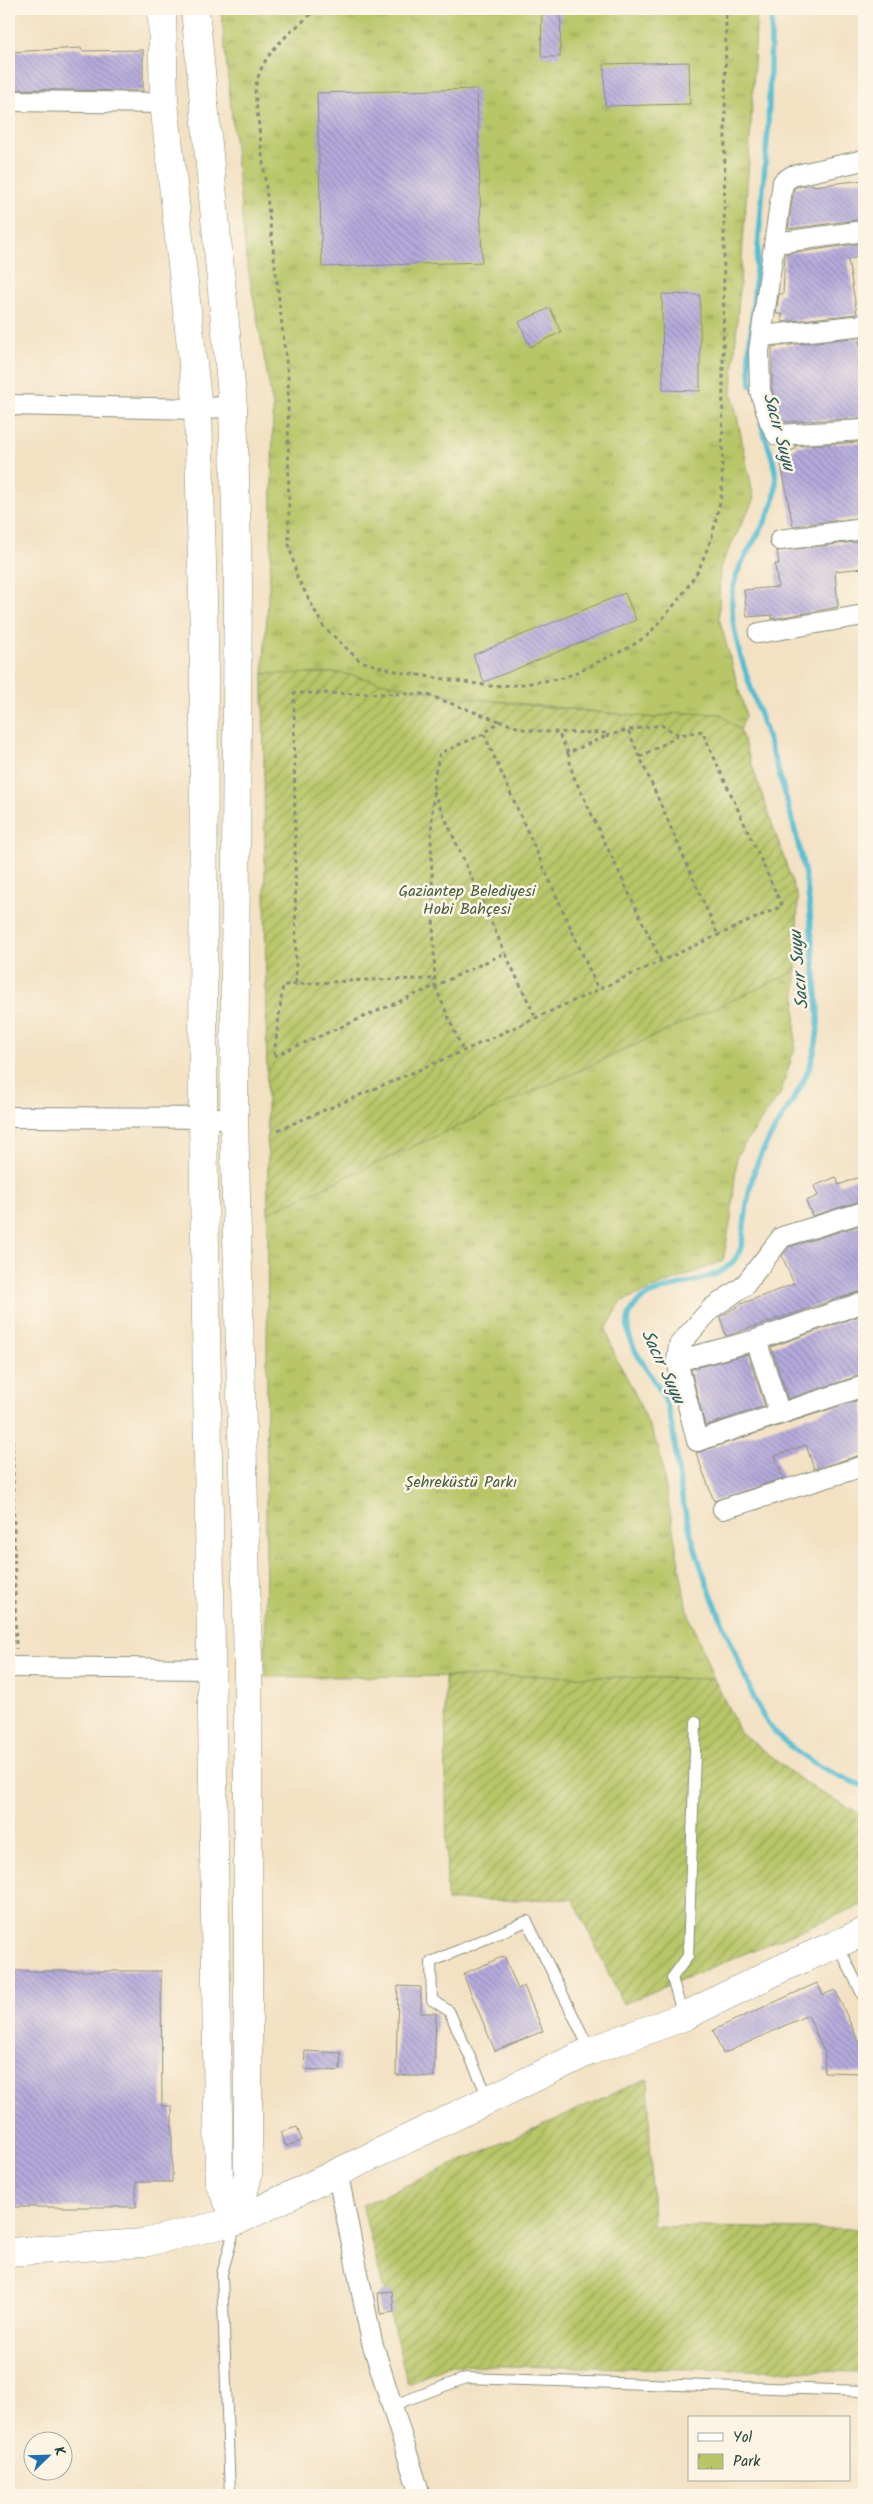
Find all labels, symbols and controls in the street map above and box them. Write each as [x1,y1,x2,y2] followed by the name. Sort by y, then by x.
[754,390,803,476] water label: Sacır Suyu
[398,879,537,922] park label: Gaziantep Belediyesi Hobi Bahçesi
[782,927,818,1011] water label: Sacır Suyu
[632,1325,693,1411] water label: Sacır Suyu
[405,1470,517,1495] park label: Şehreküstü Parkı
[688,2416,850,2482] legend
[733,2426,752,2450] text: Yol
[22,2432,72,2482] north arrow
[47,2443,71,2460] text: K
[733,2450,761,2474] text: Park

